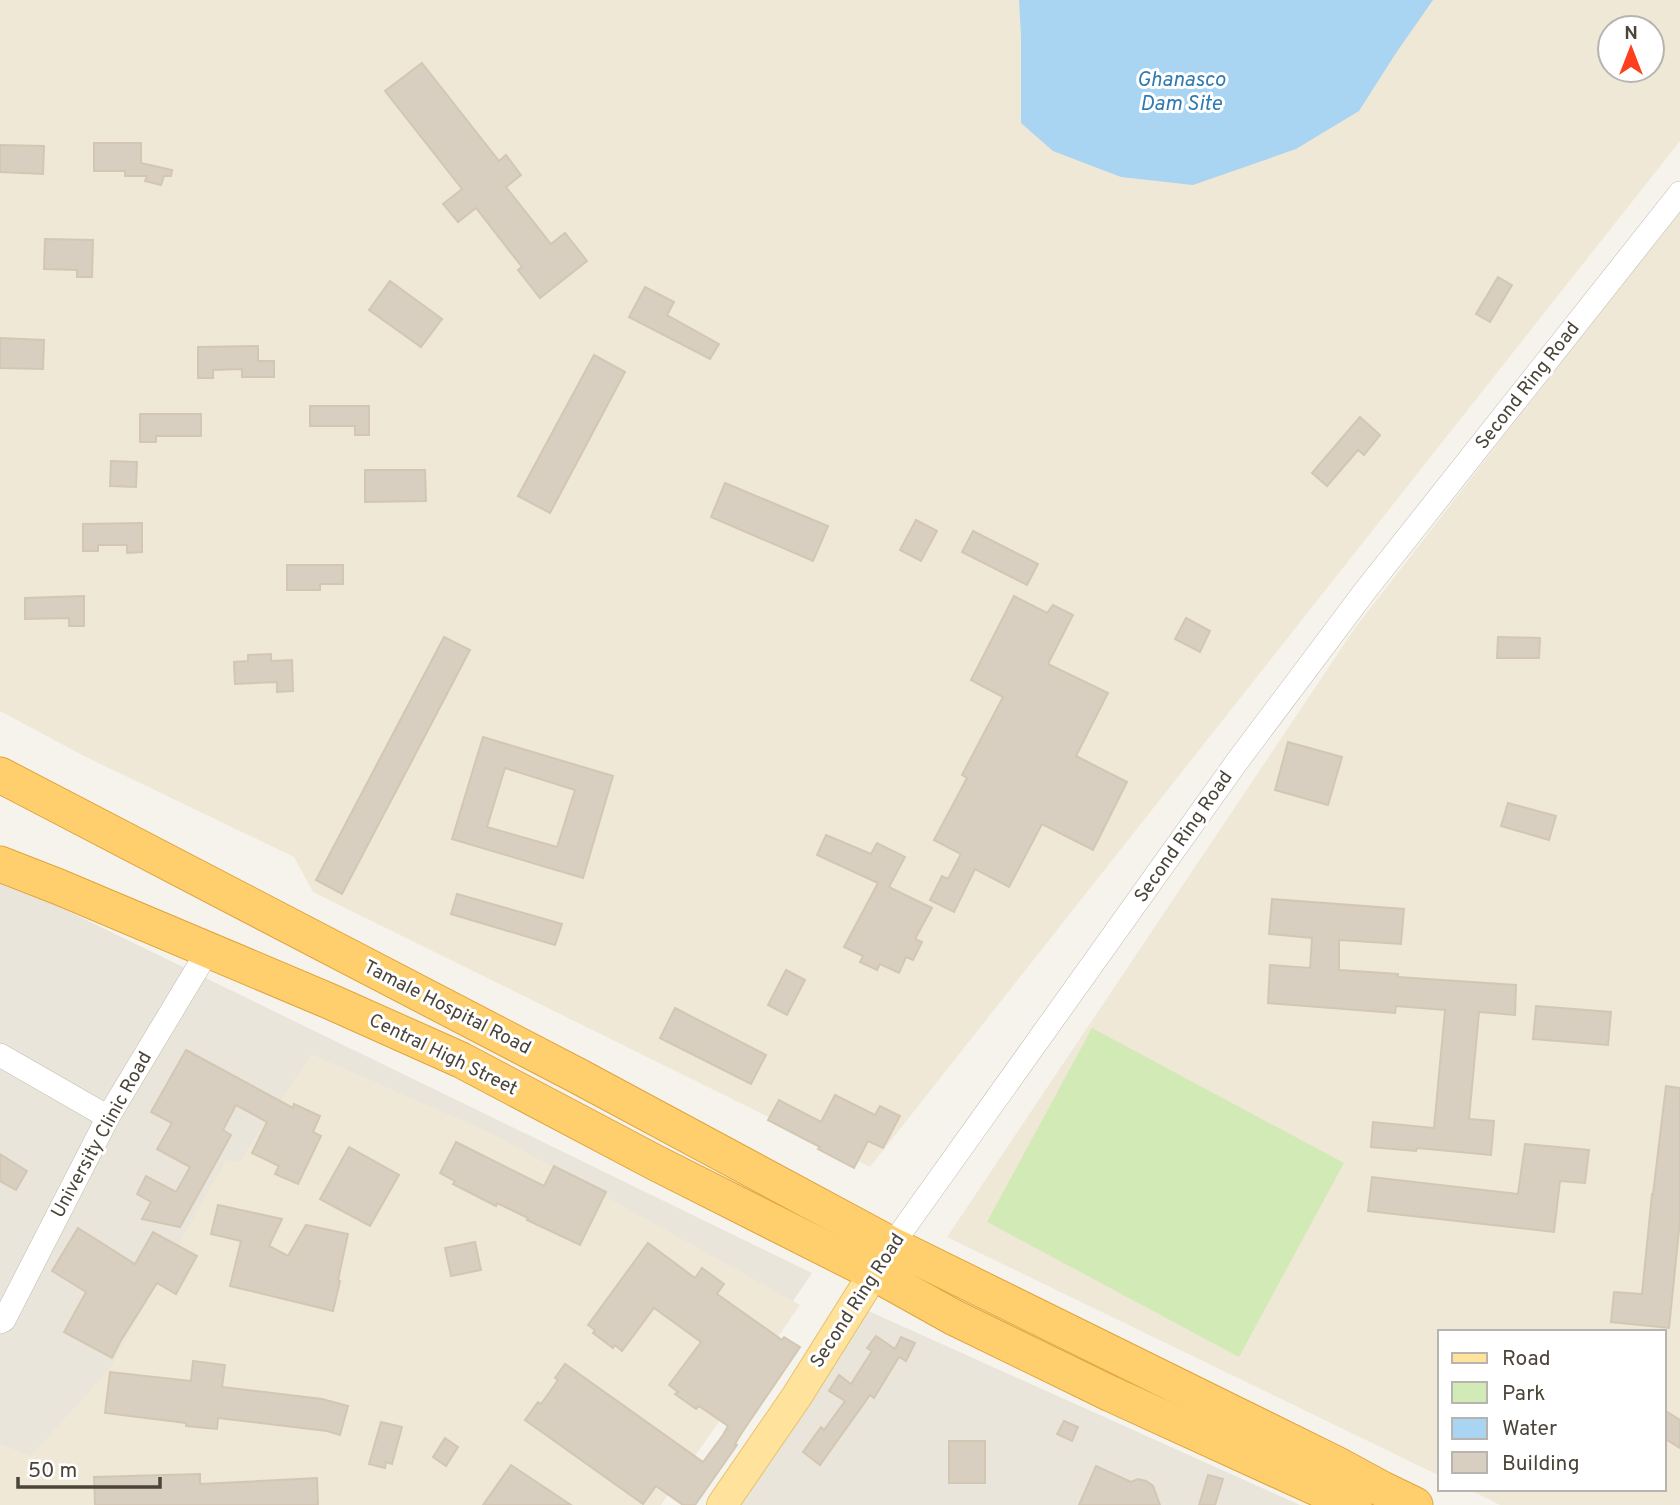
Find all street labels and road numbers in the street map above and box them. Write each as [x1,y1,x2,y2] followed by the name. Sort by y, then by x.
[1471,317,1585,455] street label: Second Ring Road
[1130,766,1238,908] street label: Second Ring Road
[359,955,535,1061] street label: Tamale Hospital Road
[365,1009,521,1101] street label: Central High Street
[46,1048,158,1222] street label: University Clinic Road
[806,1229,910,1373] street label: Second Ring Road

